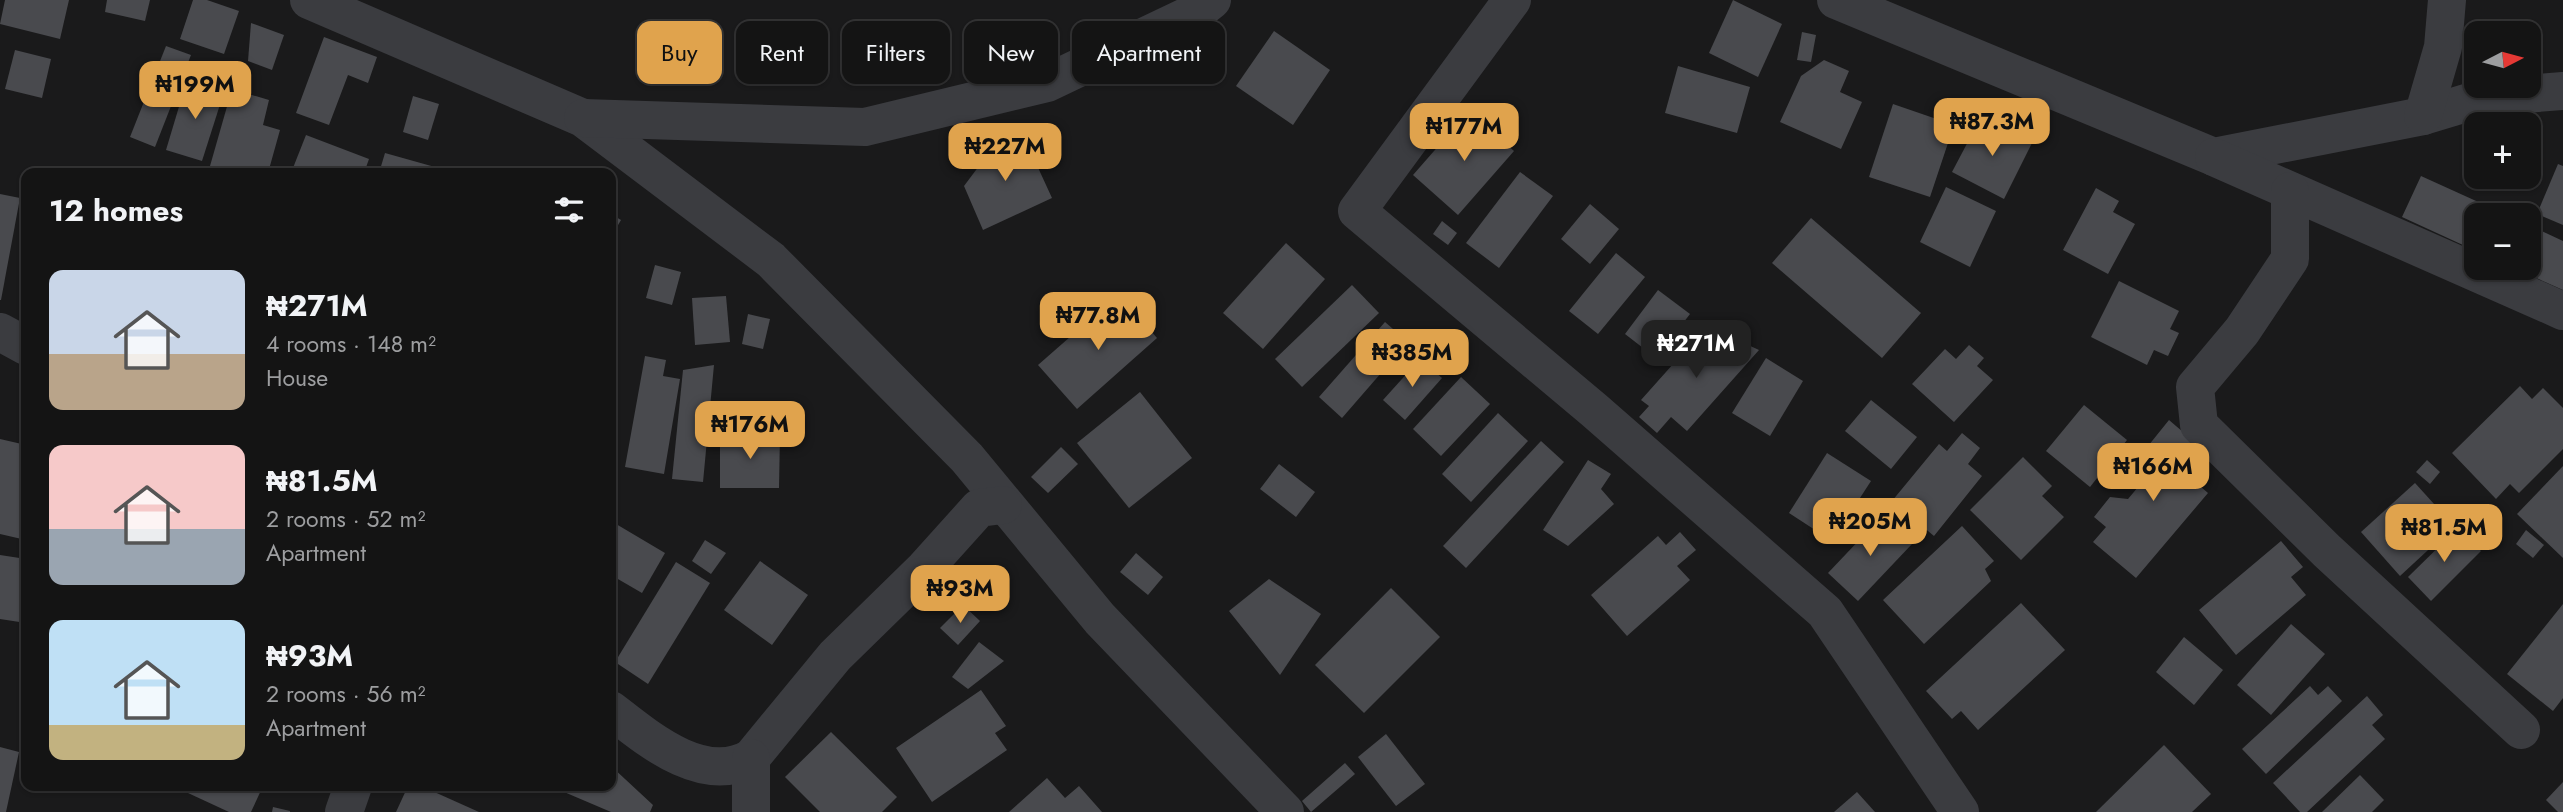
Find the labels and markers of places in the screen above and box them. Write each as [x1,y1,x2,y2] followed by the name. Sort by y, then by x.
[146,61,244,121] pin: ₦199M
[1935,99,2049,158] pin: ₦87.3M
[1415,104,1513,163] pin: ₦177M
[956,124,1054,183] pin: ₦227M
[1041,292,1155,352] pin: ₦77.8M
[1647,320,1745,380] pin: ₦271M
[1363,330,1461,389] pin: ₦385M
[701,402,799,461] pin: ₦176M
[2104,444,2202,503] pin: ₦166M
[1821,498,1919,558] pin: ₦205M
[2387,504,2501,564] pin: ₦81.5M
[919,566,1001,625] pin: ₦93M

